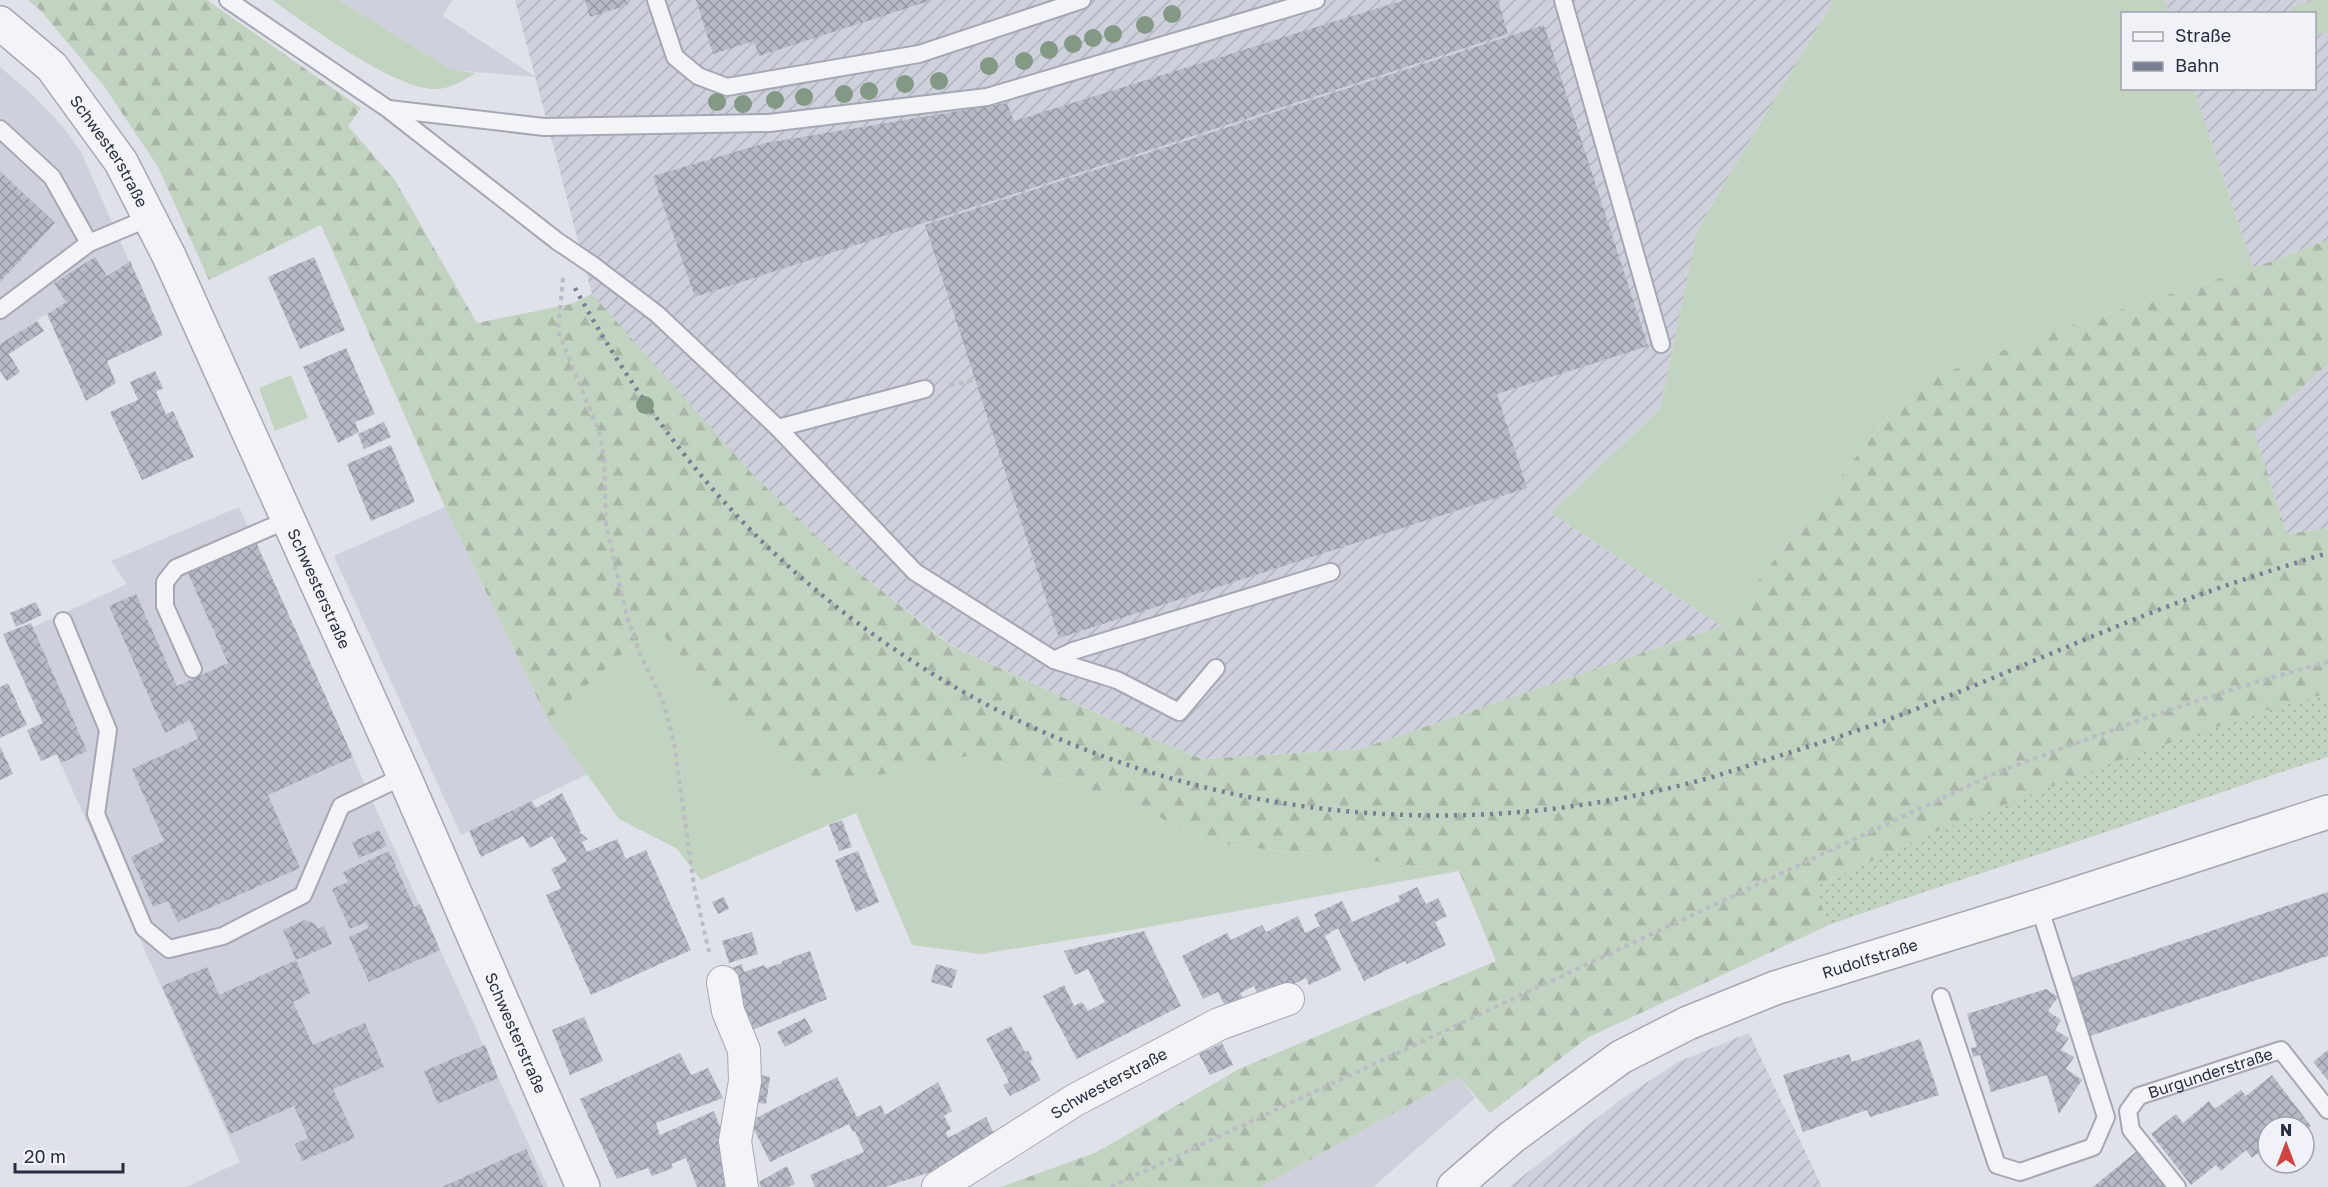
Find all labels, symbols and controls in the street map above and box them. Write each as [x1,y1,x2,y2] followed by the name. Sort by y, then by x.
[2121,12,2316,90] legend
[2175,24,2231,46] text: Straße
[2175,54,2219,76] text: Bahn
[66,91,152,211] street label: Schwesterstraße
[283,525,355,652] street label: Schwesterstraße
[1820,934,1920,983] street label: Rudolfstraße
[481,969,551,1096] street label: Schwesterstraße
[1047,1043,1170,1123] street label: Schwesterstraße
[2145,1043,2275,1102] street label: Burgunderstraße
[2256,1115,2316,1175] north arrow
[2280,1120,2292,1140] text: N
[15,1136,123,1174] scale bar
[24,1145,66,1167] text: 20 m

